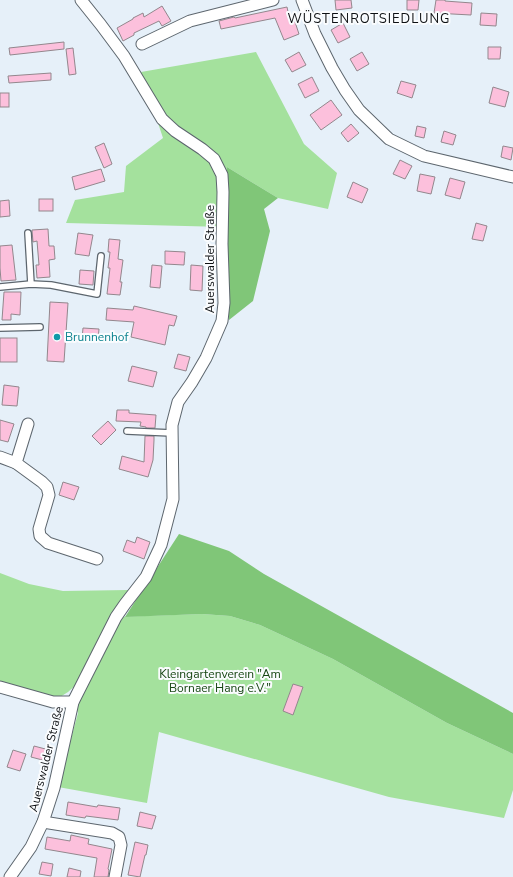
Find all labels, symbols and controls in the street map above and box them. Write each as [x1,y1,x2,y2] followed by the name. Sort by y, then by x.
[288,9,450,28] district label: WÜSTENROTSIEDLUNG
[202,205,218,313] street label: Auerswalder Straße
[65,329,129,345] place label: Brunnenhof
[52,332,62,342] marker: Brunnenhof
[159,666,281,696] park label: Kleingartenverein "Am Bornaer Hang e.V."
[25,705,67,813] street label: Auerswalder Straße

